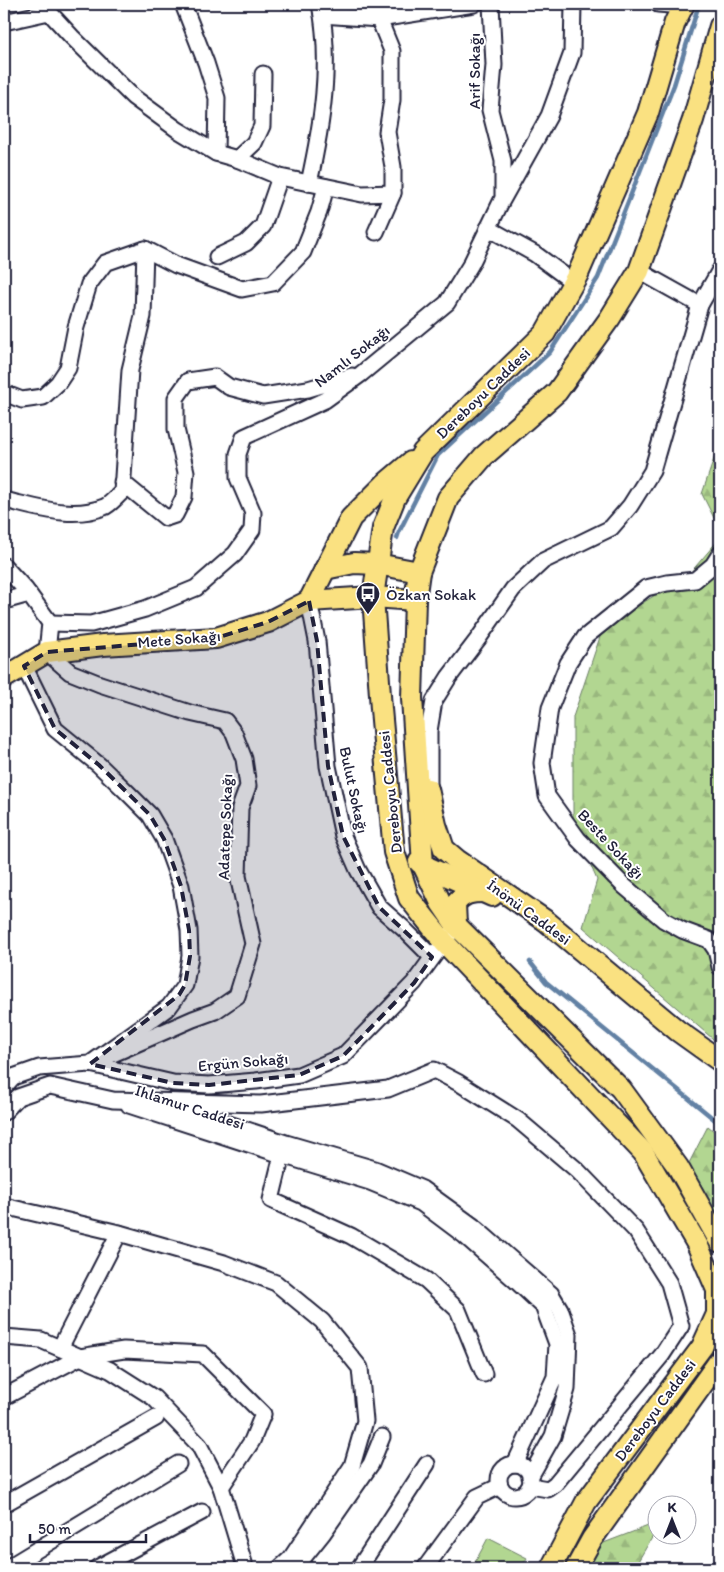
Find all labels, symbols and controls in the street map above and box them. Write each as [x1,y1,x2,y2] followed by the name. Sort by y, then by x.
[465,33,484,109] street label: Arif Sokağı
[311,321,393,391] street label: Namlı Sokağı
[432,343,534,443] street label: Dereboyu Caddesi
[355,581,381,615] bus stop icon: Özkan Sokak
[386,585,476,604] place label: Özkan Sokak
[137,626,221,652] street label: Mete Sokağı
[374,730,406,854] street label: Dereboyu Caddesi
[336,745,372,835] street label: Bulut Sokağı
[214,773,236,881] street label: Adatepe Sokağı
[574,805,648,883] street label: Beste Sokağı
[483,875,575,949] street label: İnönü Caddesi
[197,1049,289,1075] street label: Ergün Sokağı
[133,1080,247,1134] street label: Ihlamur Caddesi
[610,1355,700,1465] street label: Dereboyu Caddesi
[646,1494,696,1544] north arrow
[668,1499,678,1516] text: K
[30,1512,146,1544] scale bar
[38,1520,71,1538] text: 50 m

